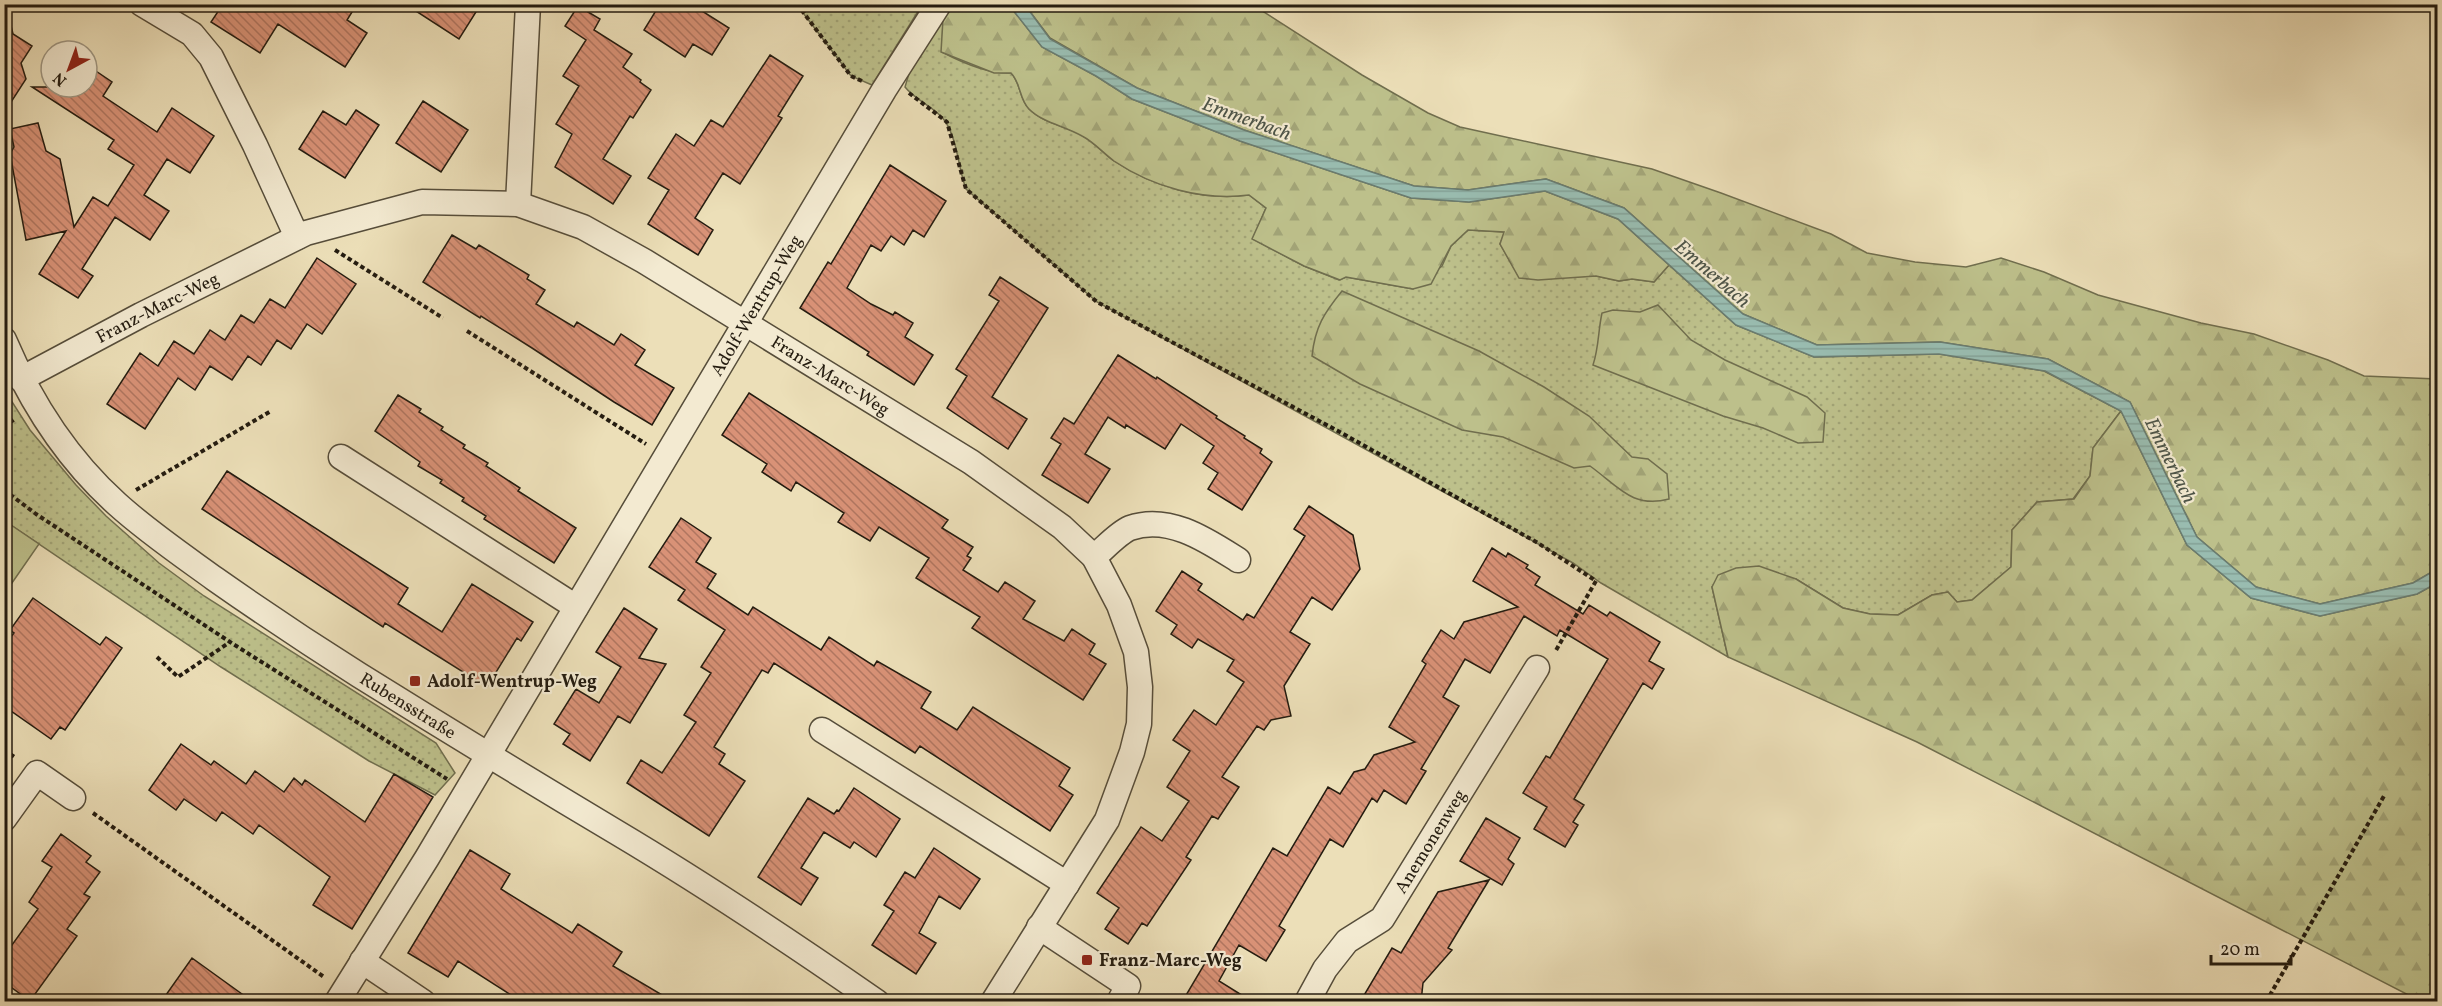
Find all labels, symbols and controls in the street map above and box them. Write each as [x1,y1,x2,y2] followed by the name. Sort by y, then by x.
[39,39,99,99] north arrow
[49,66,72,91] text: N
[1198,91,1295,149] water label: Emmerbach
[705,231,809,381] street label: Adolf-Wentrup-Weg
[1668,234,1756,315] water label: Emmerbach
[92,267,224,351] street label: Franz-Marc-Weg
[766,331,894,423] street label: Franz-Marc-Weg
[2136,413,2202,509] water label: Emmerbach
[354,667,460,746] street label: Rubensstraße
[427,670,597,695] place label: Adolf-Wentrup-Weg
[408,674,422,688] marker: Adolf-Wentrup-Weg
[1390,785,1473,899] street label: Anemonenweg
[2211,928,2290,966] scale bar
[2220,938,2260,963] text: 20 m
[1099,949,1242,974] place label: Franz-Marc-Weg
[1080,953,1094,967] marker: Franz-Marc-Weg

